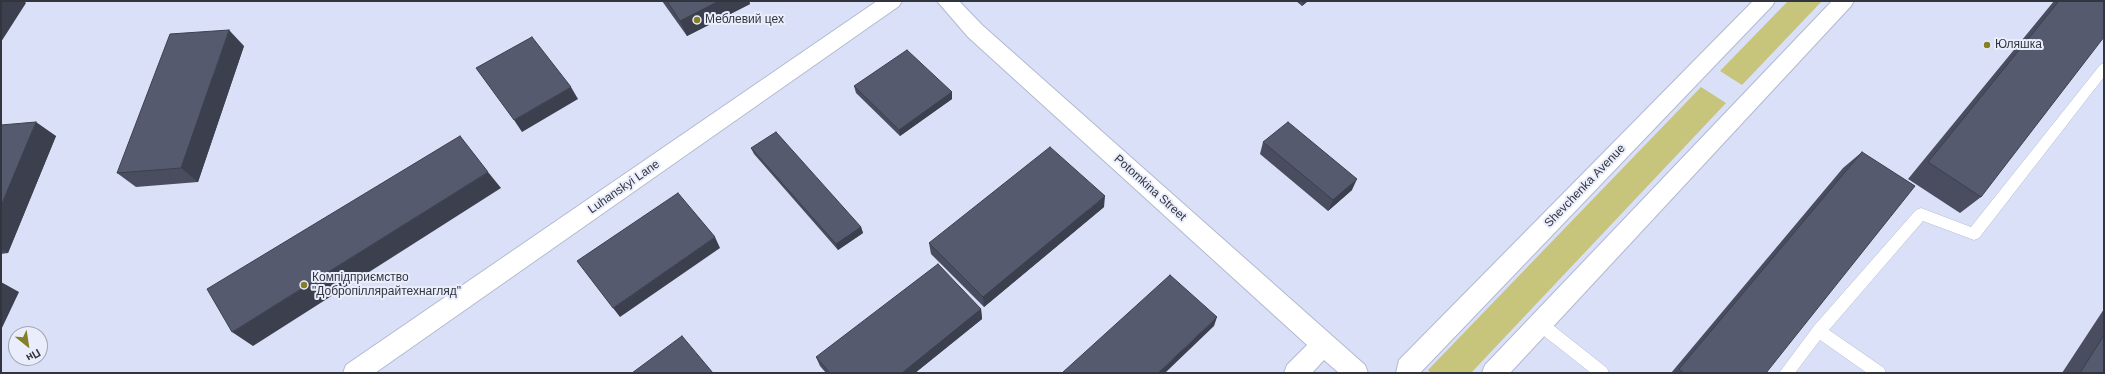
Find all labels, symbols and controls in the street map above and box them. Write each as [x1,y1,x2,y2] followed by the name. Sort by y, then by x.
[705,13,784,27] place label: Меблевий цех
[692,15,702,25] marker: Меблевий цех
[1995,38,2042,52] place label: Юляшка
[1982,40,1992,50] marker: Юляшка
[1542,141,1628,231] street label: Shevchenka Avenue
[1111,152,1189,224] street label: Potomkina Street
[585,157,663,217] street label: Luhanskyi Lane
[312,271,461,299] place label: Компідприємство "Добропіллярайтехнагляд"
[299,280,309,290] marker: Компідприємство "Добропіллярайтехнагляд"
[8,326,48,366] north arrow
[24,347,43,364] text: Пн

